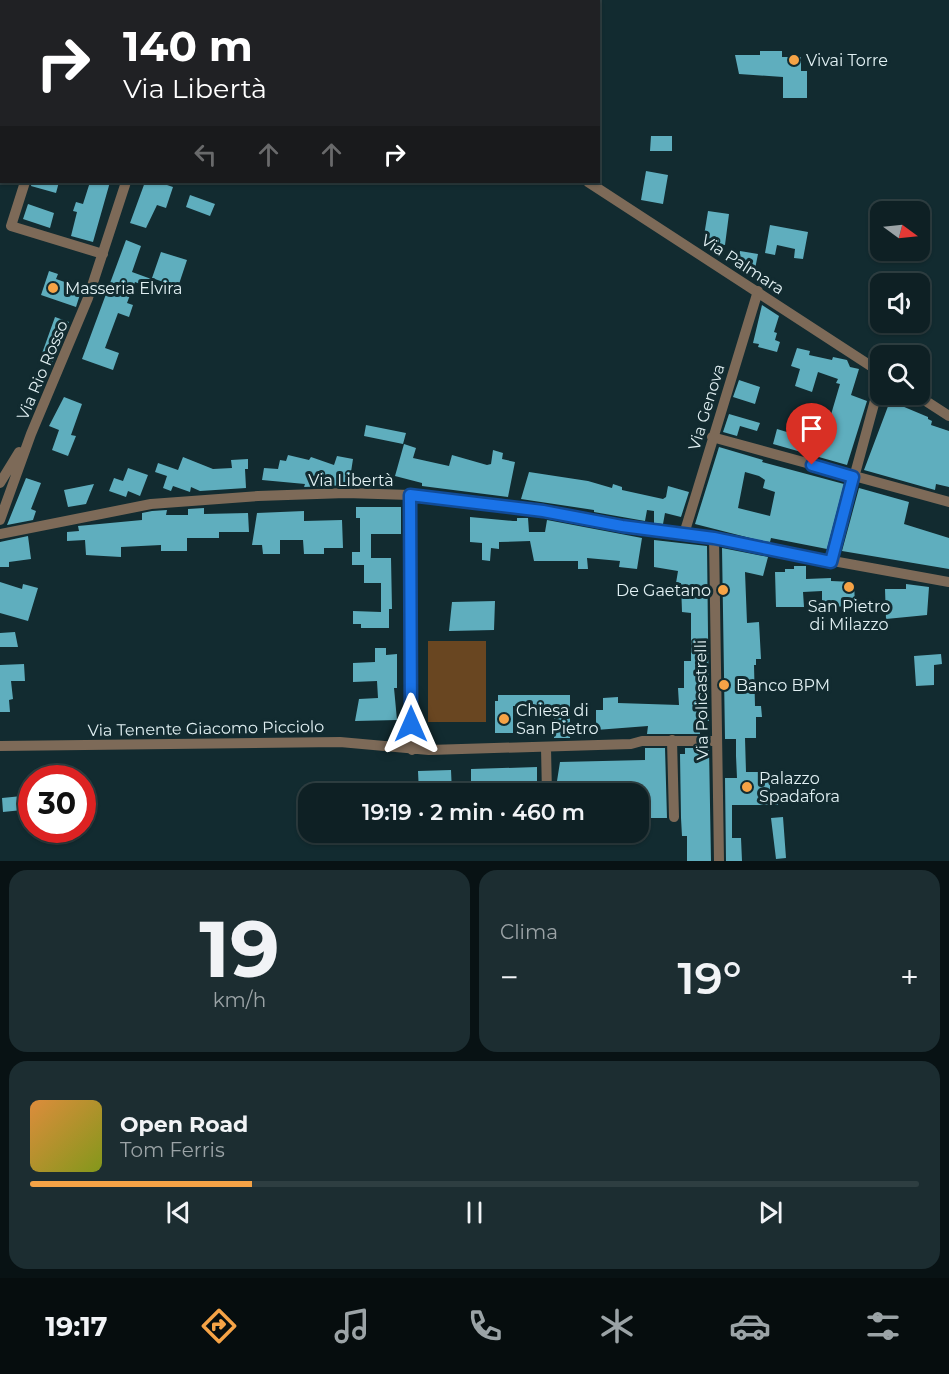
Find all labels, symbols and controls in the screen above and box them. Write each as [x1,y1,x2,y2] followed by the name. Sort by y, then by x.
[123,20,253,72] text: 140 m
[24,24,102,102] icon: right
[806,51,888,70] place label: Vivai Torre
[787,53,801,67] marker: Vivai Torre
[123,72,267,105] text: Via Libertà
[189,138,222,171] icon: left
[252,138,285,171] icon: ahead
[315,138,348,171] icon: ahead
[378,138,411,171] icon: right
[870,201,930,261] north arrow
[870,201,930,405] map controls
[698,230,788,298] street label: Via Palmara
[870,273,930,333] button: sound
[65,279,182,298] place label: Masseria Elvira
[46,281,60,295] marker: Masseria Elvira
[13,318,72,423] street label: Via Rio Rosso
[870,345,930,405] button: search
[684,362,729,453] street label: Via Genova
[786,403,837,465] pin
[795,412,828,445] icon: arrive
[308,471,394,490] street label: Via Libertà
[842,580,856,594] marker: San Pietro di Milazzo
[616,581,711,600] place label: De Gaetano
[716,583,730,597] marker: De Gaetano
[808,597,890,634] place label: San Pietro di Milazzo
[691,640,712,760] street label: Via Policastrelli
[736,676,830,695] place label: Banco BPM
[717,678,731,692] marker: Banco BPM
[379,692,443,756] position arrow
[516,701,599,738] place label: Chiesa di San Pietro
[497,712,511,726] marker: Chiesa di San Pietro
[88,717,324,740] street label: Via Tenente Giacomo Picciolo
[18,765,96,843] speed limit sign: 30
[759,769,840,806] place label: Palazzo Spadafora
[740,780,754,794] marker: Palazzo Spadafora
[362,799,585,826] text: 19:19 · 2 min · 460 m
[199,901,280,997] text: 19
[500,920,558,944] text: Clima
[677,950,742,1005] text: 19°
[500,957,519,997] text: −
[900,957,919,997] text: +
[213,988,266,1012] text: km/h
[120,1111,248,1138] text: Open Road
[120,1138,225,1162] text: Tom Ferris
[162,1196,195,1229] icon: previous
[458,1196,491,1229] icon: pause
[754,1196,787,1229] icon: next
[198,1305,240,1347] icon: directions
[331,1305,373,1347] icon: music
[464,1305,506,1347] icon: phone
[596,1305,638,1347] icon: climate
[729,1305,771,1347] icon: car
[862,1305,904,1347] icon: filters
[45,1310,108,1343] text: 19:17

